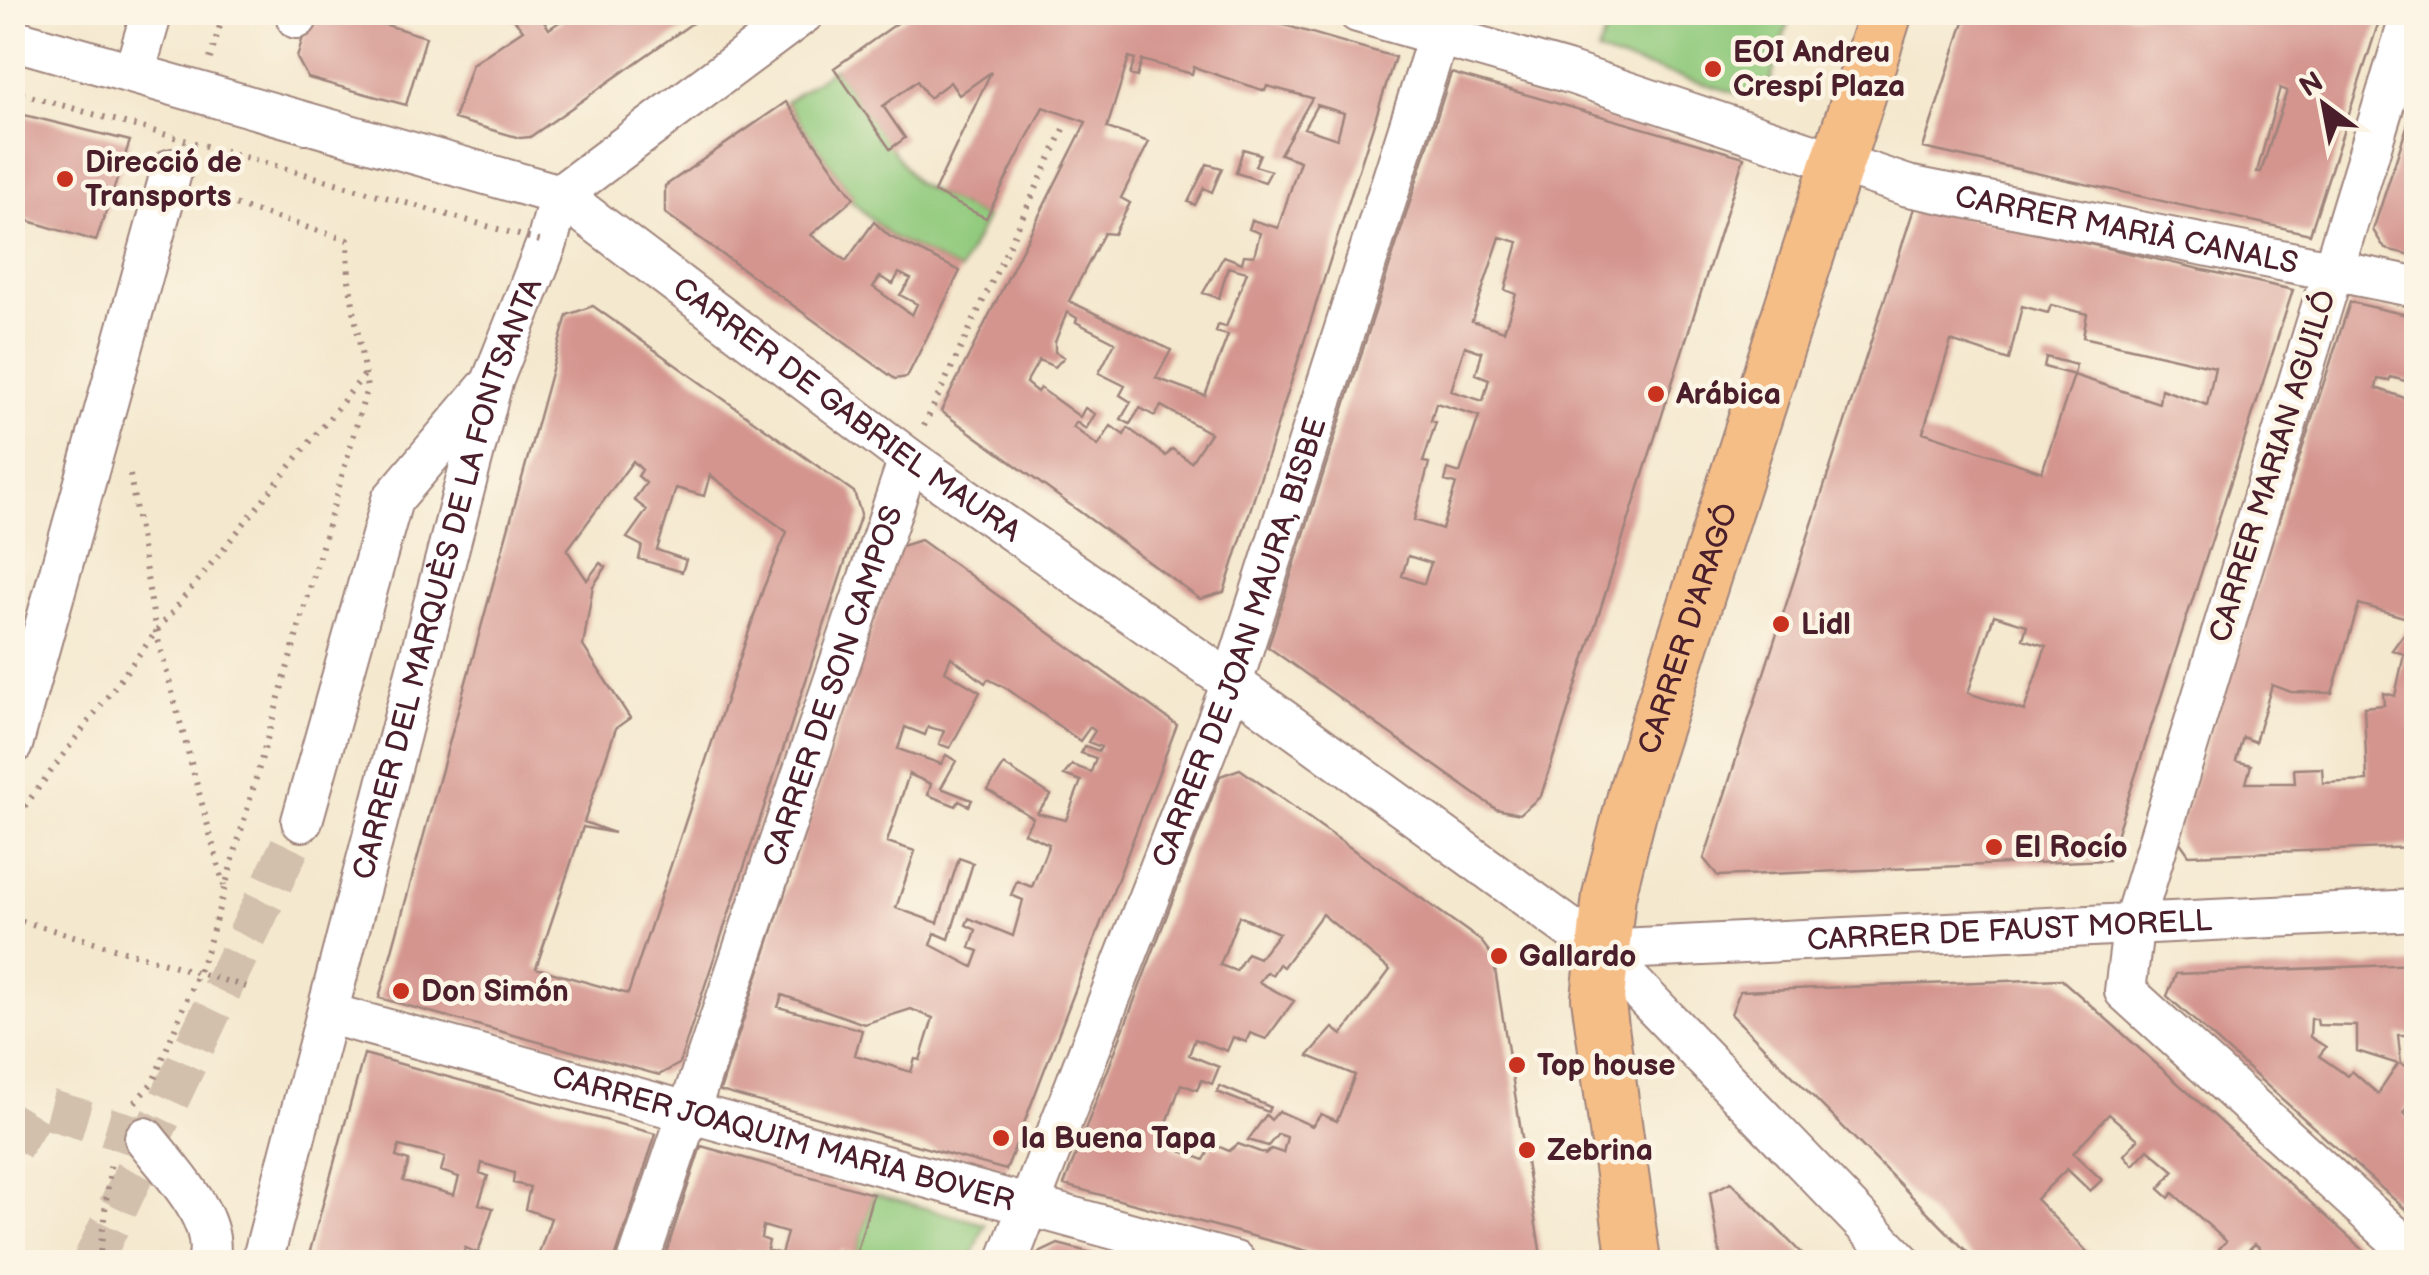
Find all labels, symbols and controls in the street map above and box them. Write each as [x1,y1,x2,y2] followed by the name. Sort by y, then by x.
[1733,35,1905,105] place label: EOI Andreu Crespí Plaza
[2274,55,2374,155] north arrow
[1702,58,1724,80] marker: EOI Andreu Crespí Plaza
[2294,66,2329,105] text: N
[85,145,242,215] place label: Direcció de Transports
[54,168,76,190] marker: Direcció de Transports
[1952,179,2301,282] street label: CARRER MARIÀ CANALS
[665,270,1028,550] street label: CARRER DE GABRIEL MAURA
[346,273,551,884] street label: CARRER DEL MARQUÈS DE LA FONTSANTA
[2201,286,2344,647] street label: CARRER MARIAN AGUILÓ
[1675,377,1781,413] place label: Arábica
[1645,383,1667,405] marker: Arábica
[1145,413,1334,873] street label: CARRER DE JOAN MAURA, BISBE
[1631,499,1746,759] street label: CARRER D'ARAGÓ
[756,501,911,871] street label: CARRER DE SON CAMPOS
[1801,607,1851,643] place label: Lidl
[1770,613,1792,635] marker: Lidl
[2014,830,2128,866] place label: El Rocío
[1983,836,2005,858] marker: El Rocío
[1806,903,2214,959] street label: CARRER DE FAUST MORELL
[1519,939,1636,975] place label: Gallardo
[1488,945,1510,967] marker: Gallardo
[421,974,569,1010] place label: Don Simón
[390,980,412,1002] marker: Don Simón
[1537,1048,1676,1084] place label: Top house
[1506,1054,1528,1076] marker: Top house
[548,1059,1018,1220] street label: CARRER JOAQUIM MARIA BOVER
[1021,1121,1217,1157] place label: la Buena Tapa
[990,1127,1012,1149] marker: la Buena Tapa
[1547,1133,1653,1169] place label: Zebrina
[1516,1139,1538,1161] marker: Zebrina

